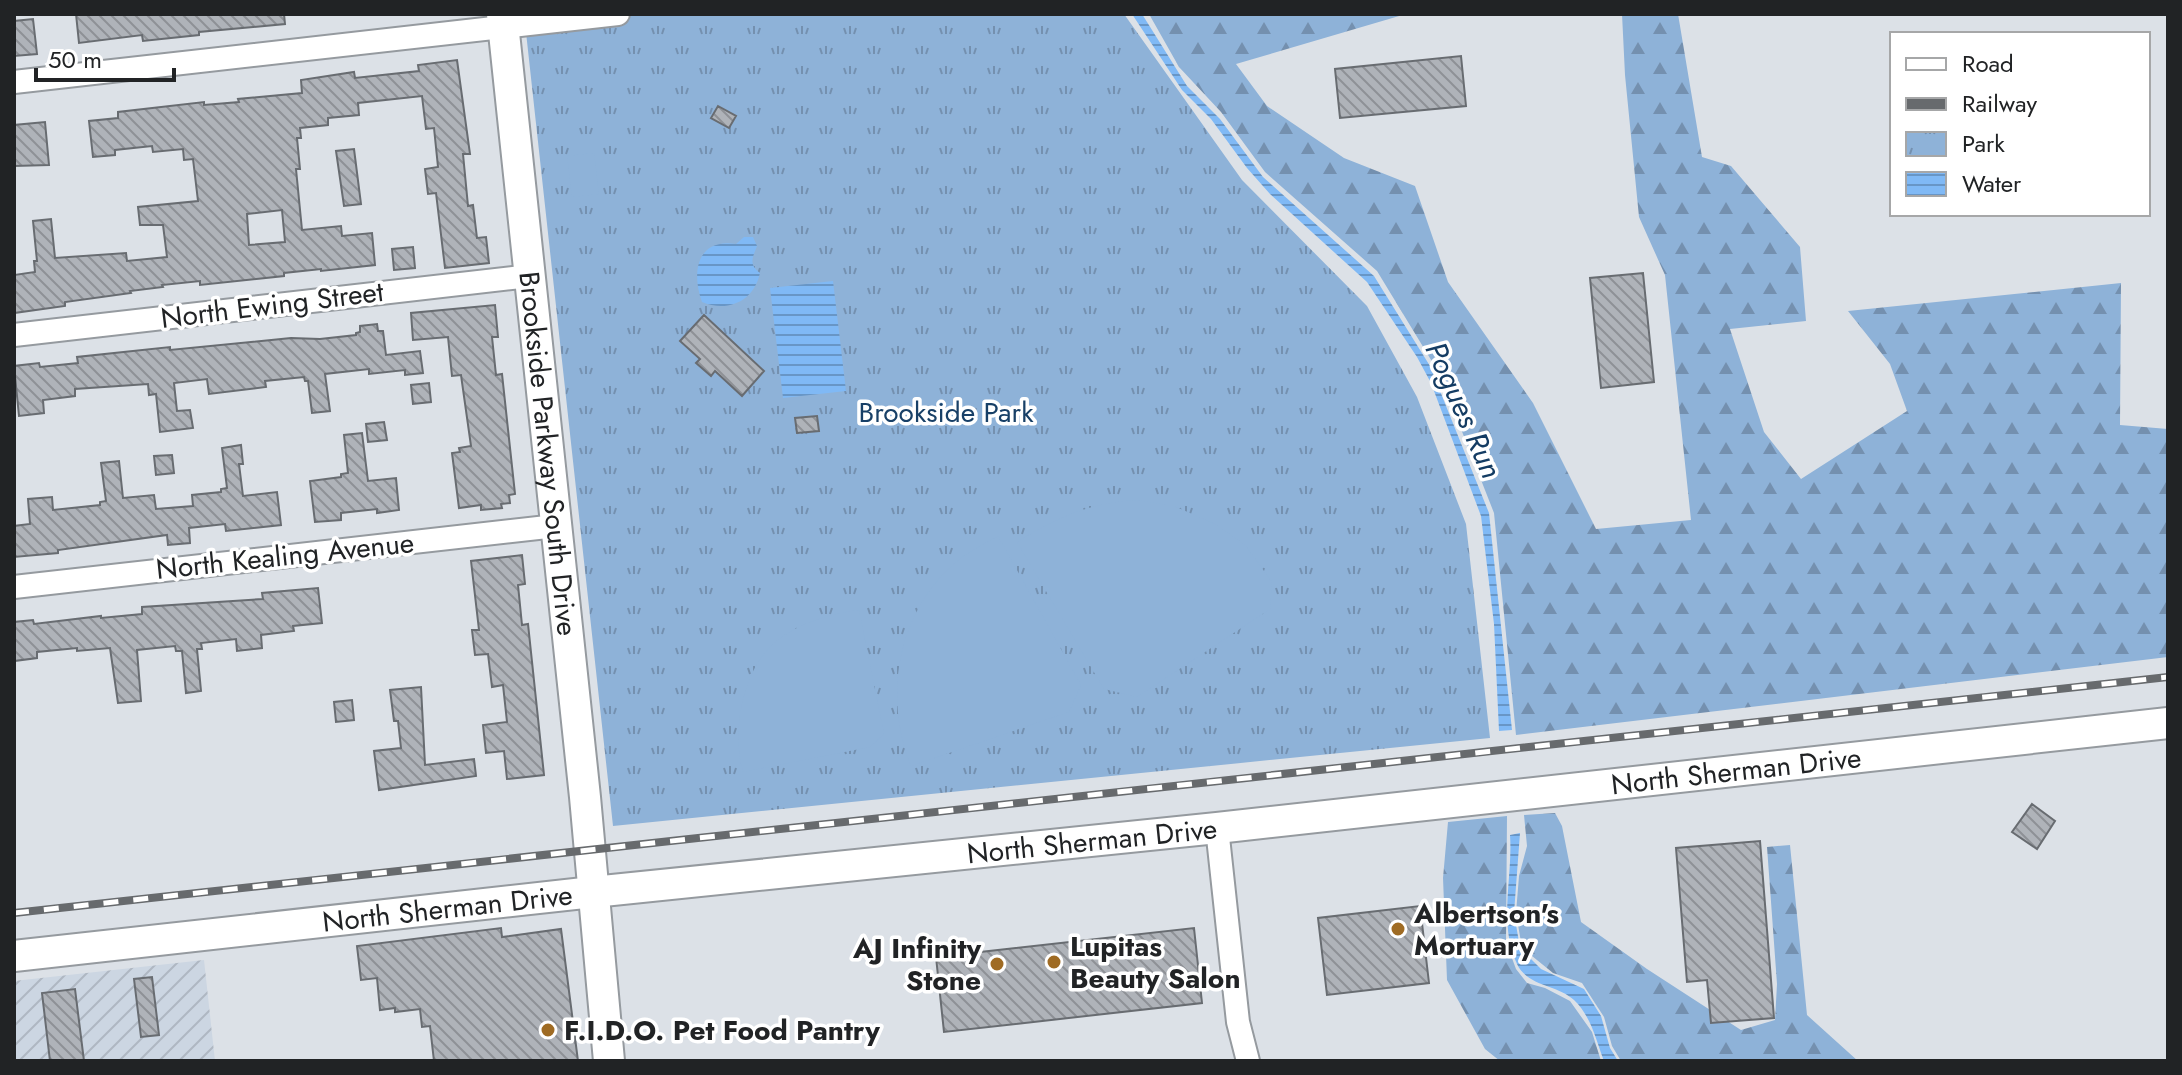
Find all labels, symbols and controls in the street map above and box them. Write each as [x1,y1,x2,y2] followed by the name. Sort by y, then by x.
[36,32,174,82] scale bar
[1890,32,2150,216] legend
[48,42,102,77] text: 50 m
[1962,46,2014,81] text: Road
[1962,86,2037,121] text: Railway
[1962,126,2005,161] text: Park
[1962,166,2022,201] text: Water
[509,269,588,638] street label: Brookside Parkway South Drive
[158,271,386,339] street label: North Ewing Street
[1415,335,1513,485] water label: Pogues Run
[859,392,1034,433] park label: Brookside Park
[154,522,416,590] street label: North Kealing Avenue
[1609,737,1863,805] street label: North Sherman Drive
[965,808,1219,874] street label: North Sherman Drive
[320,874,574,942] street label: North Sherman Drive
[1413,893,1559,966] place label: Albertson's Mortuary
[1389,920,1407,938] marker: Albertson's Mortuary
[1070,926,1241,999] place label: Lupitas Beauty Salon
[852,928,981,1001] place label: AJ Infinity Stone
[1045,953,1063,971] marker: Lupitas Beauty Salon
[988,955,1006,973] marker: AJ Infinity Stone
[564,1010,880,1051] place label: F.I.D.O. Pet Food Pantry
[539,1021,557,1039] marker: F.I.D.O. Pet Food Pantry

